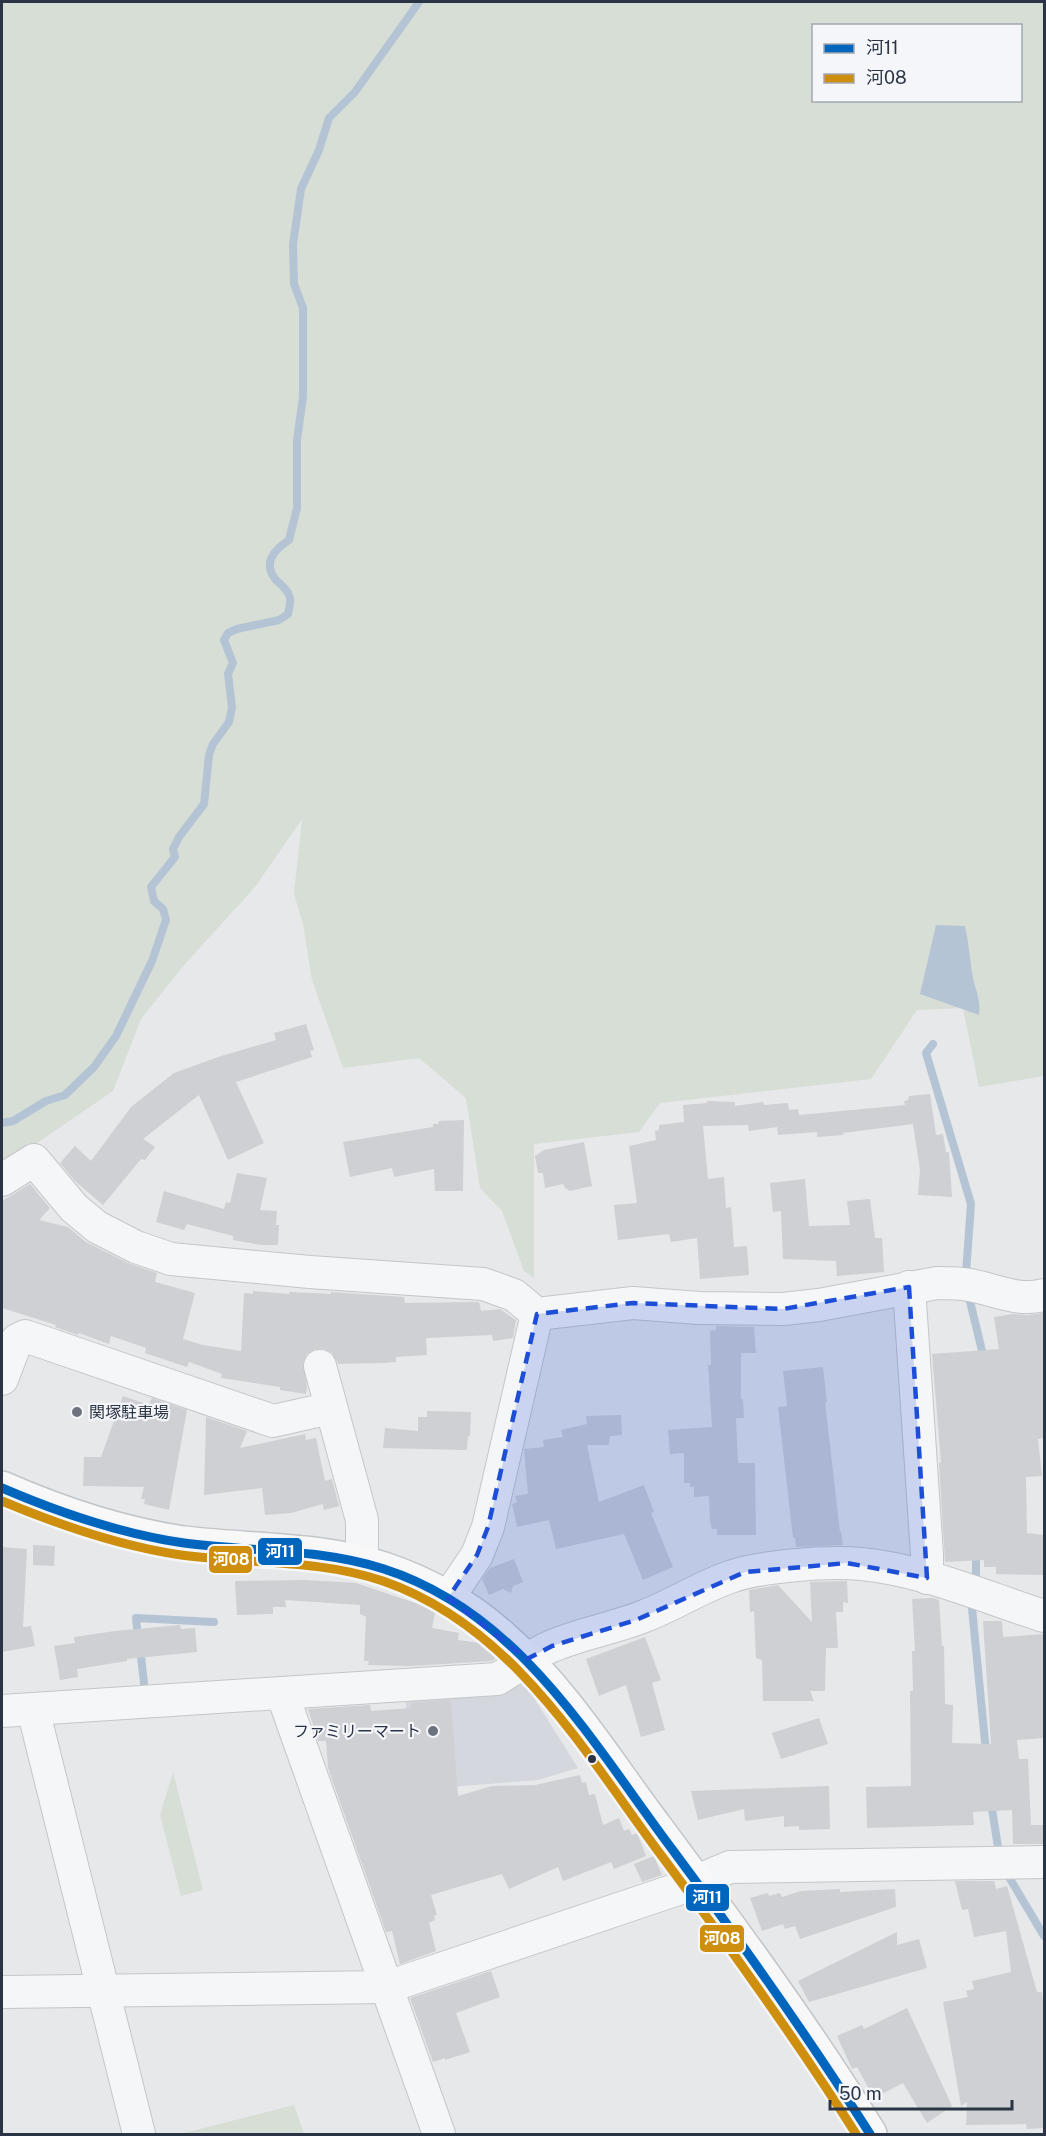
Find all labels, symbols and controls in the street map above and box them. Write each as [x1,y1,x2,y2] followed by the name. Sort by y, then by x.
[812,24,1022,102] legend
[866,37,899,58] text: 河11
[866,67,907,88] text: 河08
[89,1403,169,1422] place label: 関塚駐車場
[70,1405,84,1419] marker: 関塚駐車場
[257,1537,303,1566] line badge: 河11
[265,1542,295,1561] text: 河11
[208,1545,253,1574] line badge: 河08
[213,1550,250,1569] text: 河08
[293,1722,421,1741] place label: ファミリーマート
[426,1724,440,1738] marker: ファミリーマート
[586,1753,598,1765] unlabelled marker
[685,1883,730,1912] line badge: 河11
[692,1888,722,1907] text: 河11
[699,1924,745,1953] line badge: 河08
[704,1929,741,1948] text: 河08
[830,2073,1012,2111] scale bar
[839,2083,882,2104] text: 50 m

